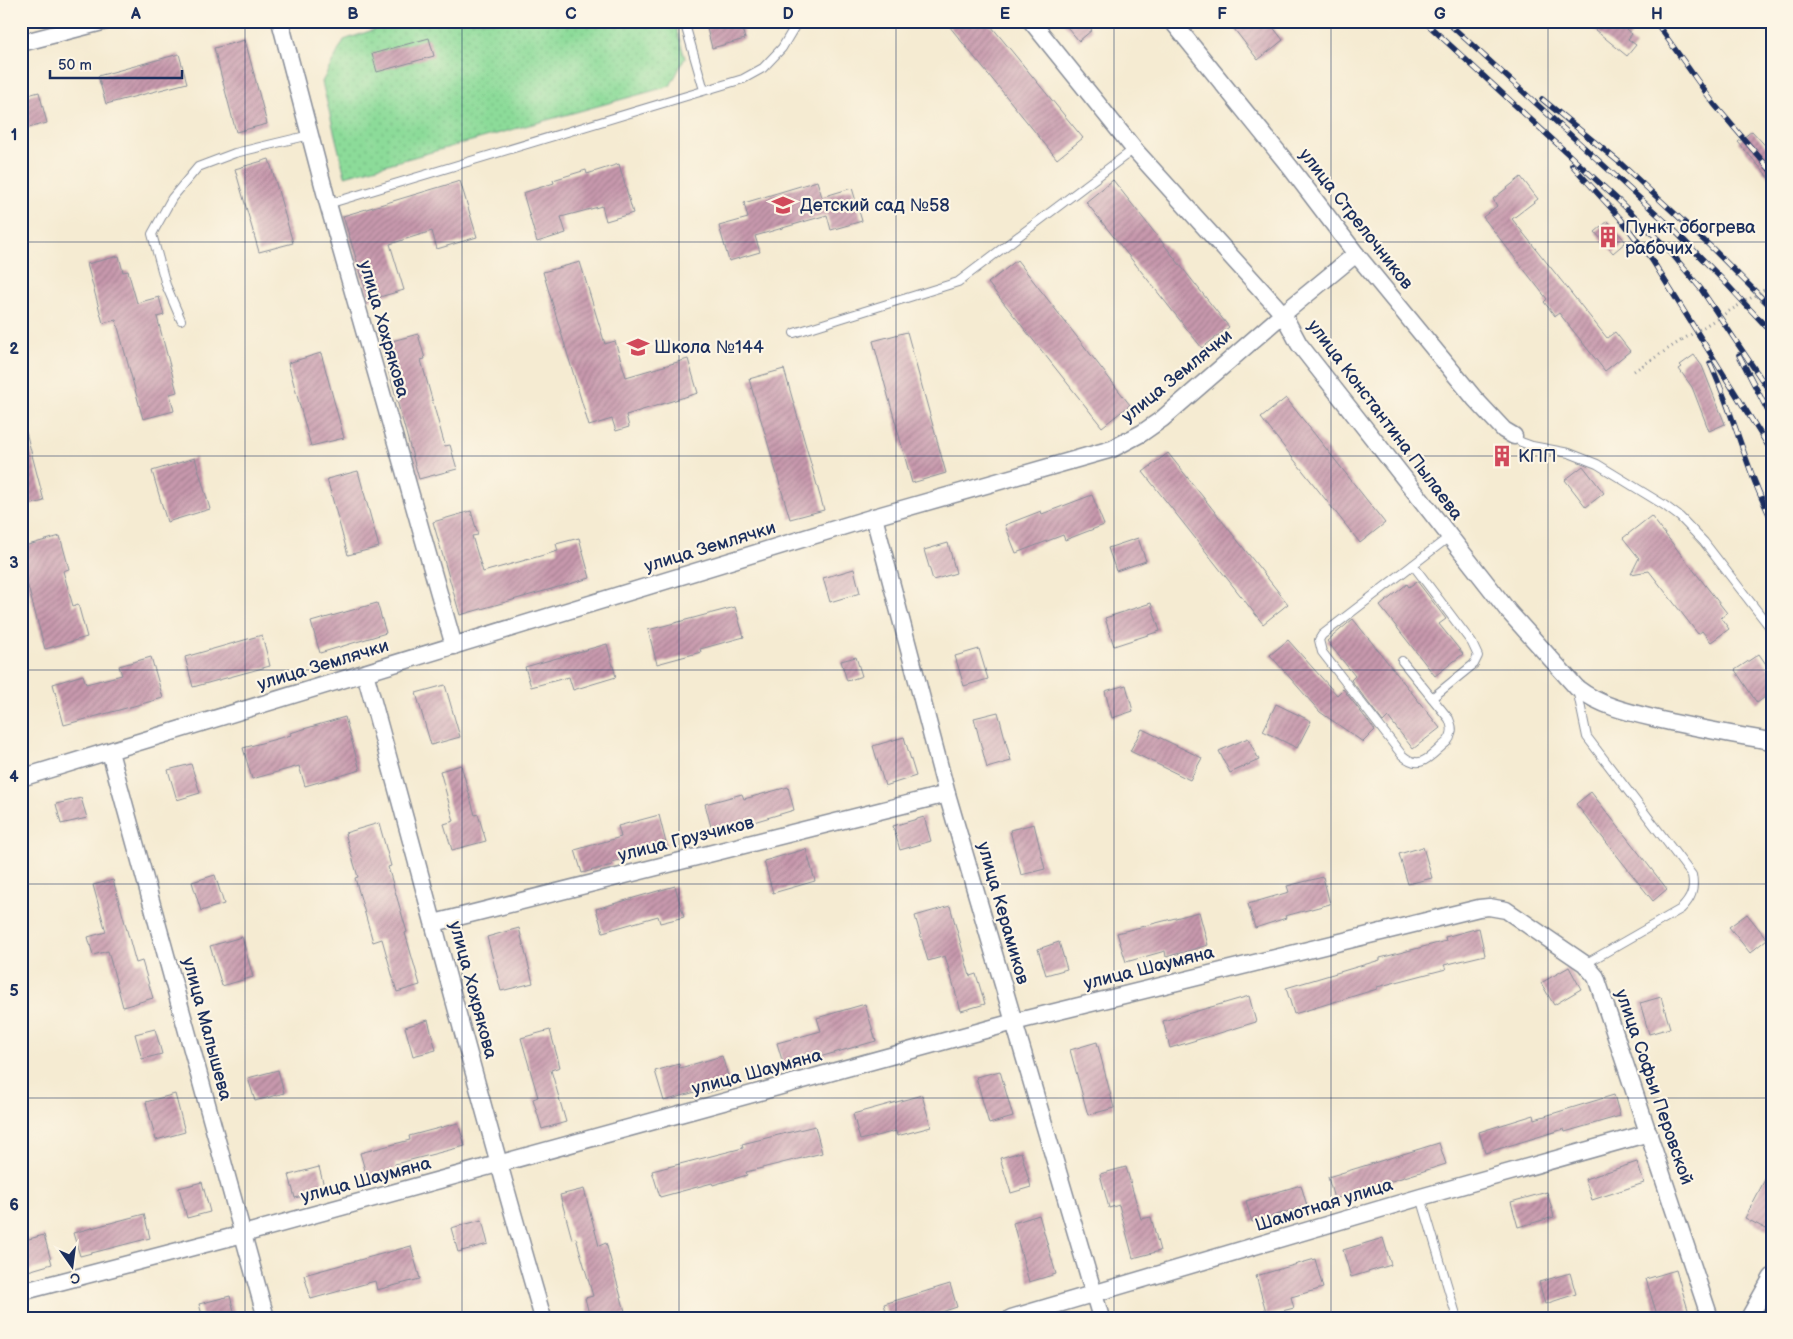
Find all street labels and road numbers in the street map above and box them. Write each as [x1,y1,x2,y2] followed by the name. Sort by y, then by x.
[1295,145,1418,294] street label: улица Стрелочников
[354,258,414,400] street label: улица Хохрякова
[1303,316,1467,524] street label: улица Константина Пылаева
[1117,325,1237,427] street label: улица Землячки
[642,517,778,577] street label: улица Землячки
[255,635,391,695] street label: улица Землячки
[616,812,757,866] street label: улица Грузчиков
[973,839,1034,987] street label: улица Керамиков
[445,919,502,1062] street label: улица Хохрякова
[1082,942,1217,994] street label: улица Шаумяна
[178,955,236,1103] street label: улица Малышева
[1611,986,1697,1188] street label: улица Софьи Перовской
[690,1044,825,1099] street label: улица Шаумяна
[299,1152,434,1207] street label: улица Шаумяна
[1253,1174,1396,1236] street label: Шамотная улица

